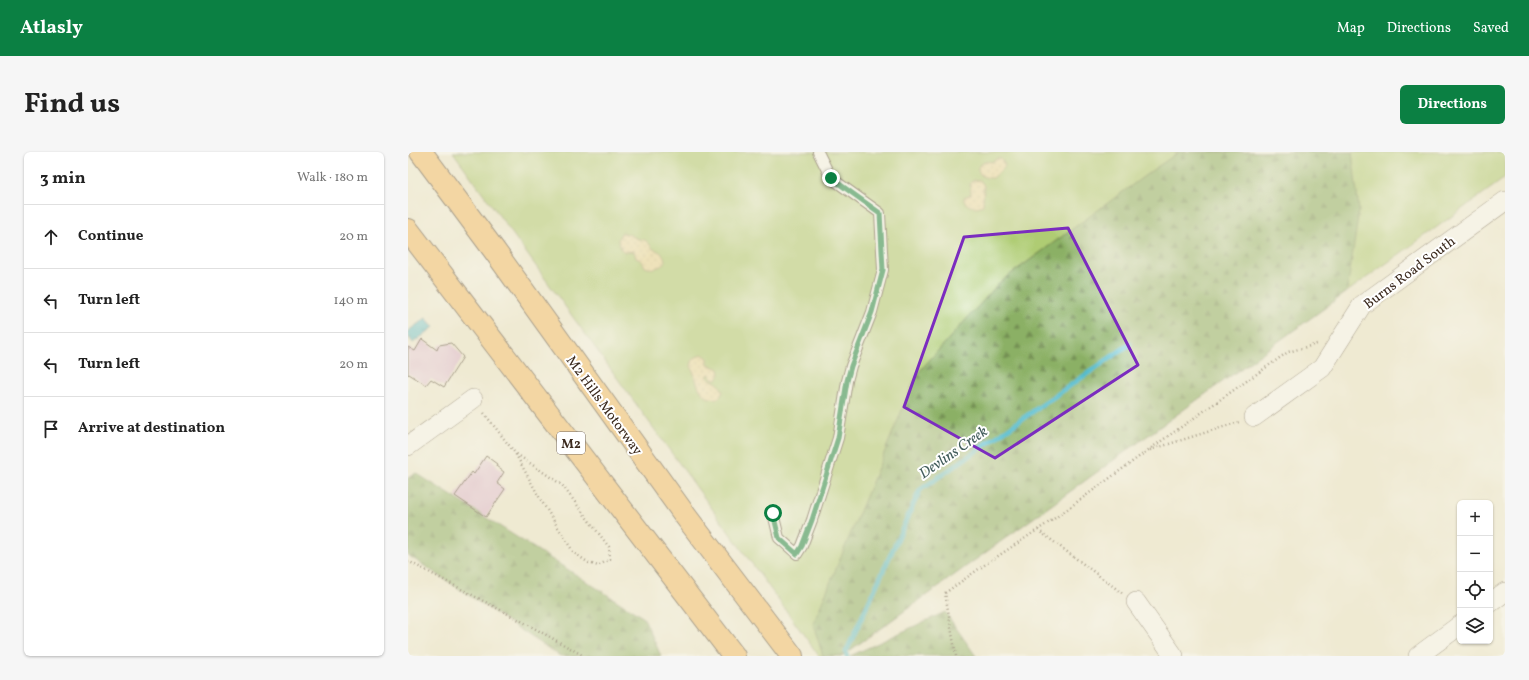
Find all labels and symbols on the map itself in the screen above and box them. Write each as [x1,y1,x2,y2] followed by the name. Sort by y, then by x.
[822,169,840,187] route end
[1360,232,1460,314] street label: Burns Road South
[563,352,647,458] street label: M2 Hills Motorway
[915,422,993,485] water label: Devlins Creek
[557,432,585,454] road number: M2
[764,504,782,522] route start

